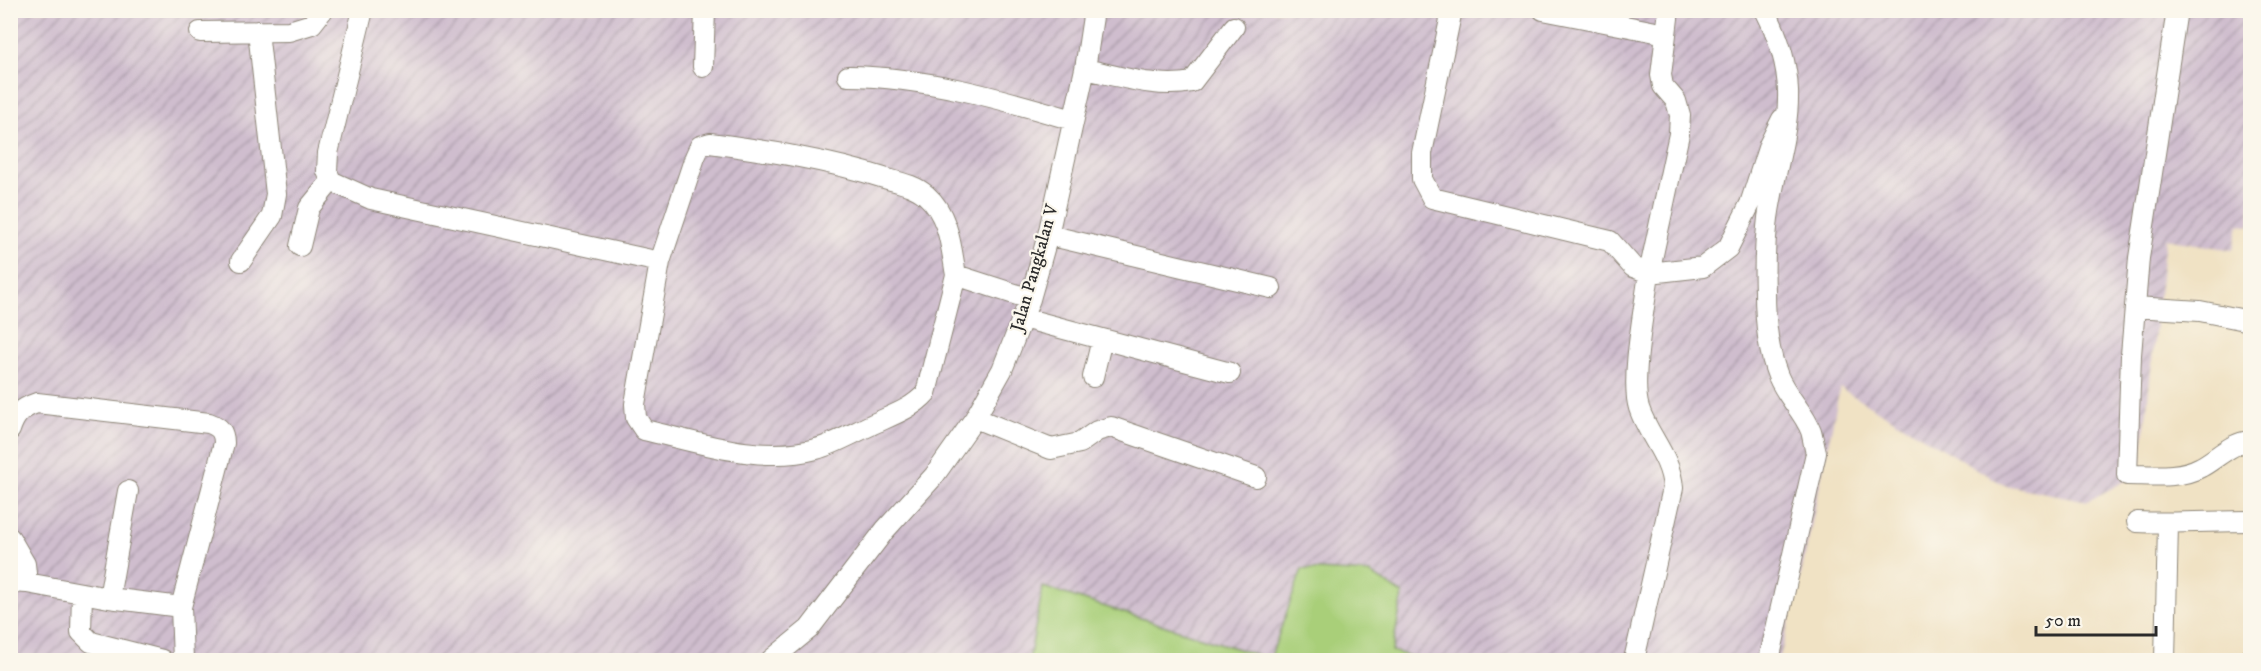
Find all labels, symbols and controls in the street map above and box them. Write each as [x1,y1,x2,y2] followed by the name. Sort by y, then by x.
[1006,201,1064,336] street label: Jalan Pangkalan V
[2036,599,2156,637] scale bar
[2045,610,2081,632] text: 50 m

